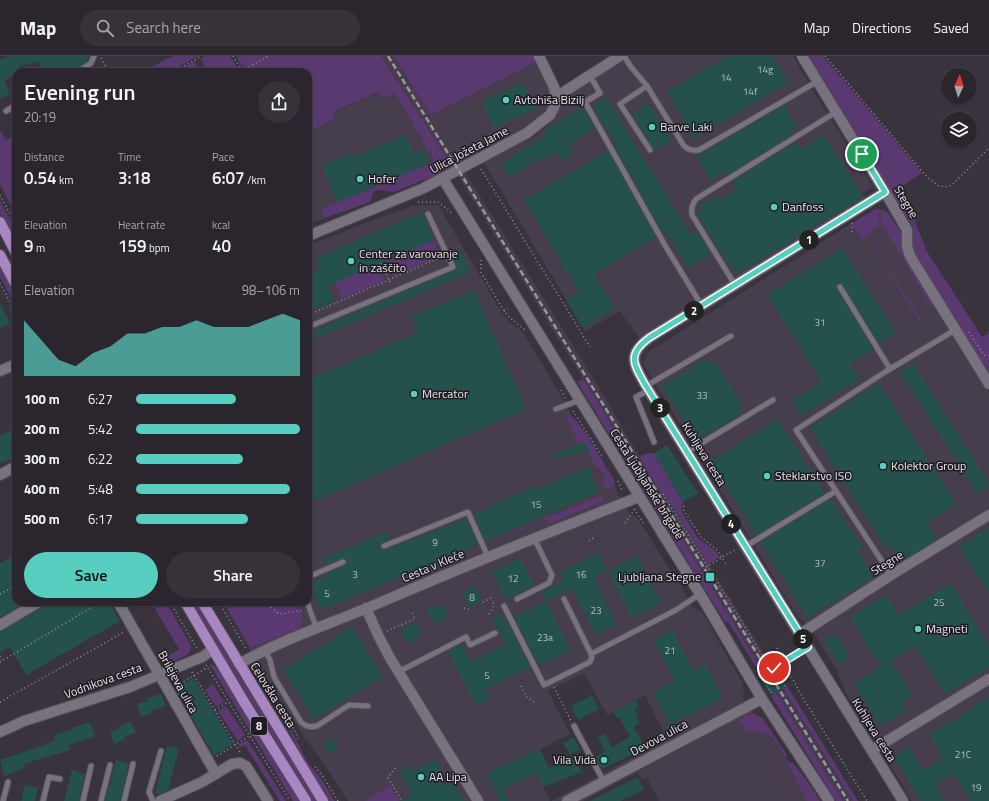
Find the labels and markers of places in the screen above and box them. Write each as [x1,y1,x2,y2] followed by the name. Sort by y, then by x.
[514,90,584,109] place label: Avtohiša Bizilj
[501,95,511,105] marker: Avtohiša Bizilj
[660,117,712,136] place label: Barve Laki
[647,122,657,132] marker: Barve Laki
[845,137,879,171] pin
[368,169,396,188] place label: Hofer
[355,174,365,184] marker: Hofer
[782,197,824,216] place label: Danfoss
[769,202,779,212] marker: Danfoss
[799,230,819,250] pin: 1
[359,244,458,277] place label: Center za varovanje in zaščito
[346,256,356,266] marker: Center za varovanje in zaščito
[684,301,704,321] pin: 2
[422,384,468,403] place label: Mercator
[409,389,419,399] marker: Mercator
[650,398,670,418] pin: 3
[891,456,966,475] place label: Kolektor Group
[878,461,888,471] marker: Kolektor Group
[775,466,852,485] place label: Steklarstvo ISO
[762,471,772,481] marker: Steklarstvo ISO
[721,514,741,534] pin: 4
[618,567,701,586] place label: Ljubljana Stegne
[704,571,716,583] marker: Ljubljana Stegne
[926,619,968,638] place label: Magneti
[913,624,923,634] marker: Magneti
[793,629,813,649] pin: 5
[757,651,791,685] pin
[553,750,596,769] place label: Vila Vida
[599,755,609,765] marker: Vila Vida
[429,767,467,786] place label: AA Lipa
[416,772,426,782] marker: AA Lipa

